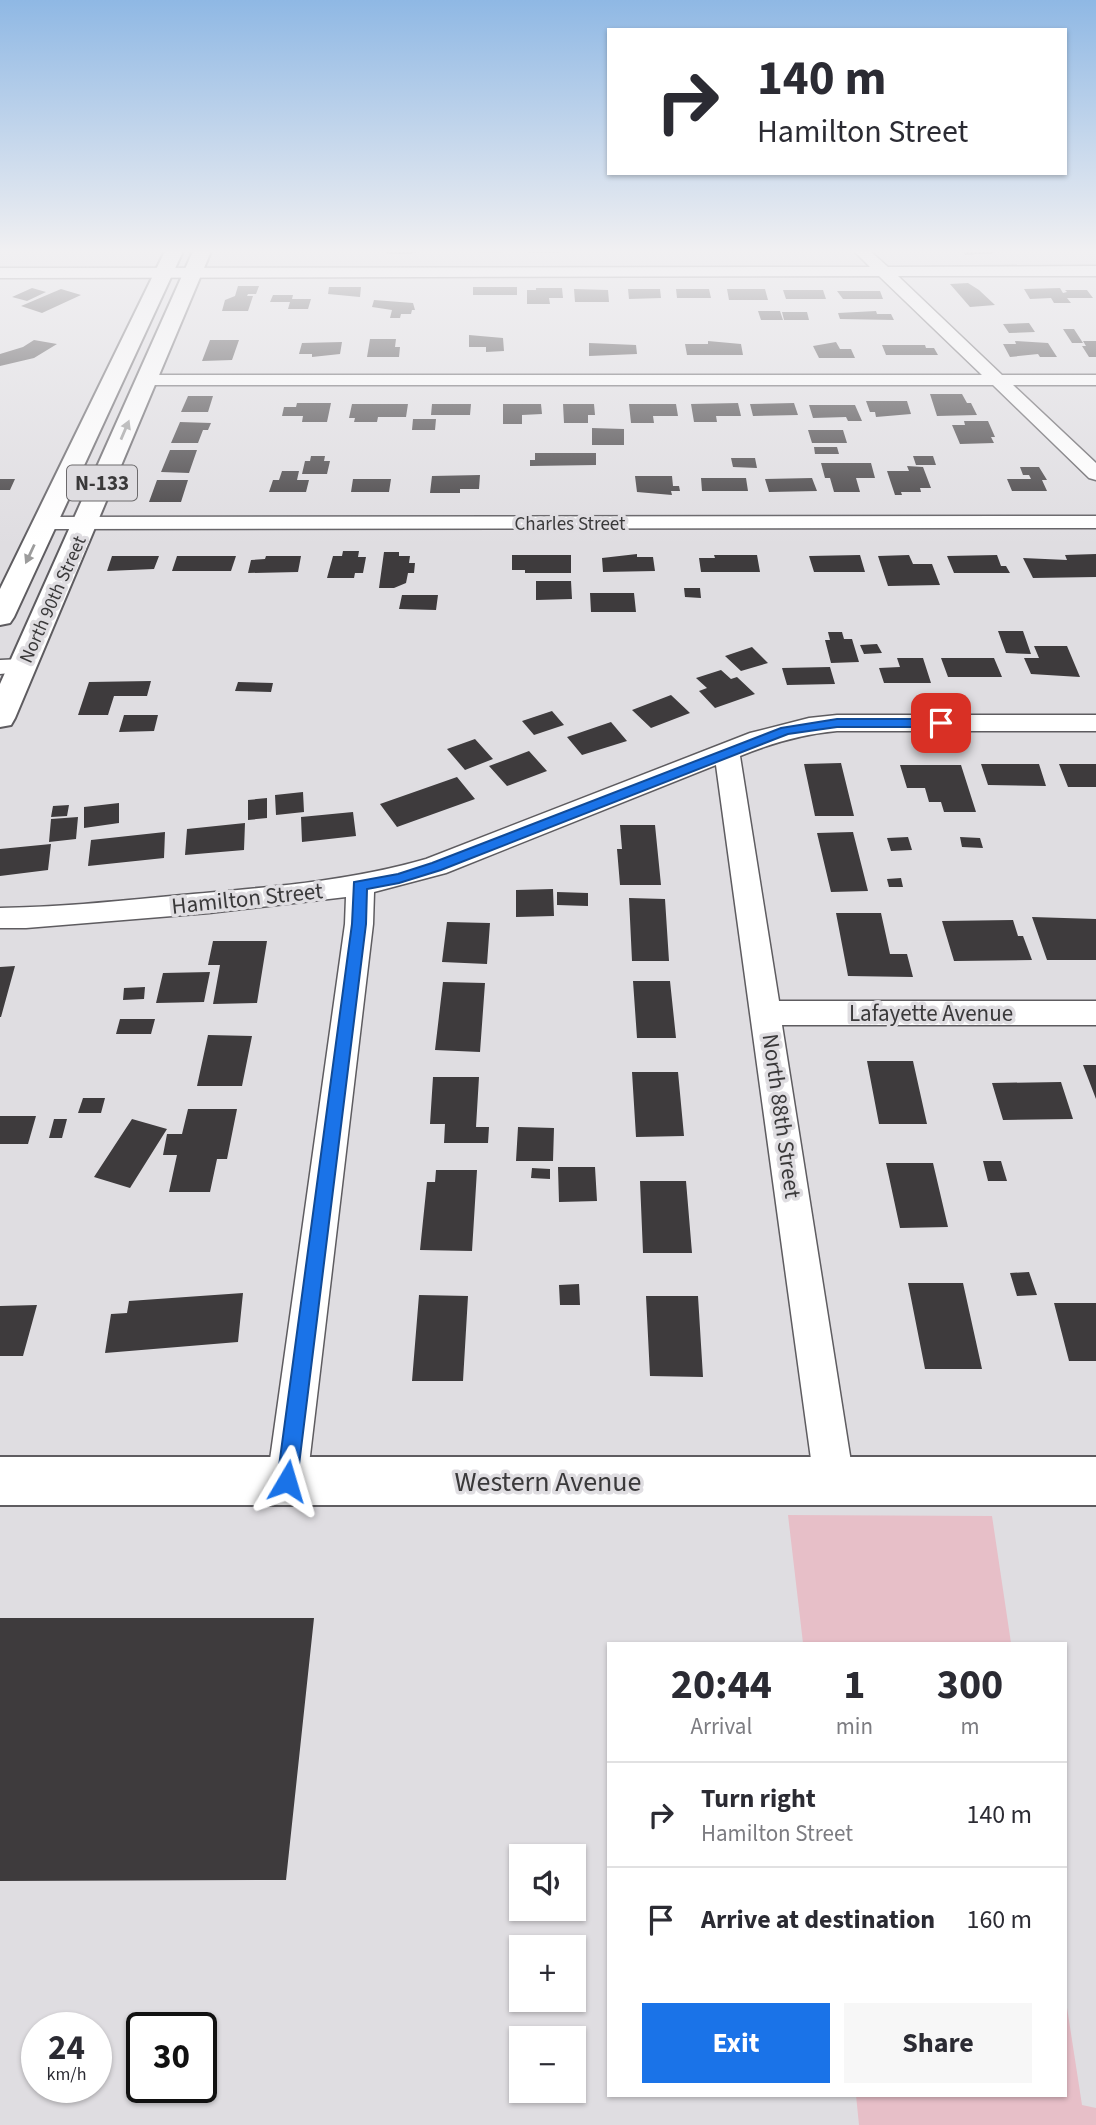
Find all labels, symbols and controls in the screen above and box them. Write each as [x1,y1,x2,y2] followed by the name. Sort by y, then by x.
[757,44,886,114] text: 140 m
[642,56,733,147] icon: right
[757,109,968,155] text: Hamilton Street
[120,420,131,441] one-way arrow
[67,466,137,500] road number: N-133
[515,511,626,538] street label: Charles Street
[13,531,94,668] street label: North 90th Street
[24,543,35,564] one-way arrow
[911,693,971,753] pin
[922,704,960,742] icon: arrive
[170,874,325,923] street label: Hamilton Street
[849,997,1013,1030] street label: Lafayette Avenue
[754,1032,809,1201] street label: North 88th Street
[250,1444,324,1518] position arrow
[455,1462,641,1502] street label: Western Avenue
[671,1655,772,1715] text: 20:44
[843,1655,865,1715] text: 1
[937,1655,1003,1715] text: 300
[690,1710,752,1743] text: Arrival
[836,1710,873,1743] text: min
[960,1710,980,1743] text: m
[701,1780,816,1817] text: Turn right
[642,1796,680,1834] icon: right
[966,1796,1032,1833] text: 140 m
[701,1817,853,1850] text: Hamilton Street
[509,1844,586,2103] map controls
[509,1844,586,1921] button: sound
[642,1901,680,1939] icon: arrive
[701,1901,935,1938] text: Arrive at destination
[966,1901,1032,1938] text: 160 m
[509,1935,586,2012] button: +
[642,2003,830,2083] button: Exit
[844,2003,1032,2083] button: Share
[126,2012,217,2103] speed limit sign: 30
[48,2023,85,2073] text: 24
[509,2026,586,2103] button: −
[47,2062,86,2087] text: km/h

